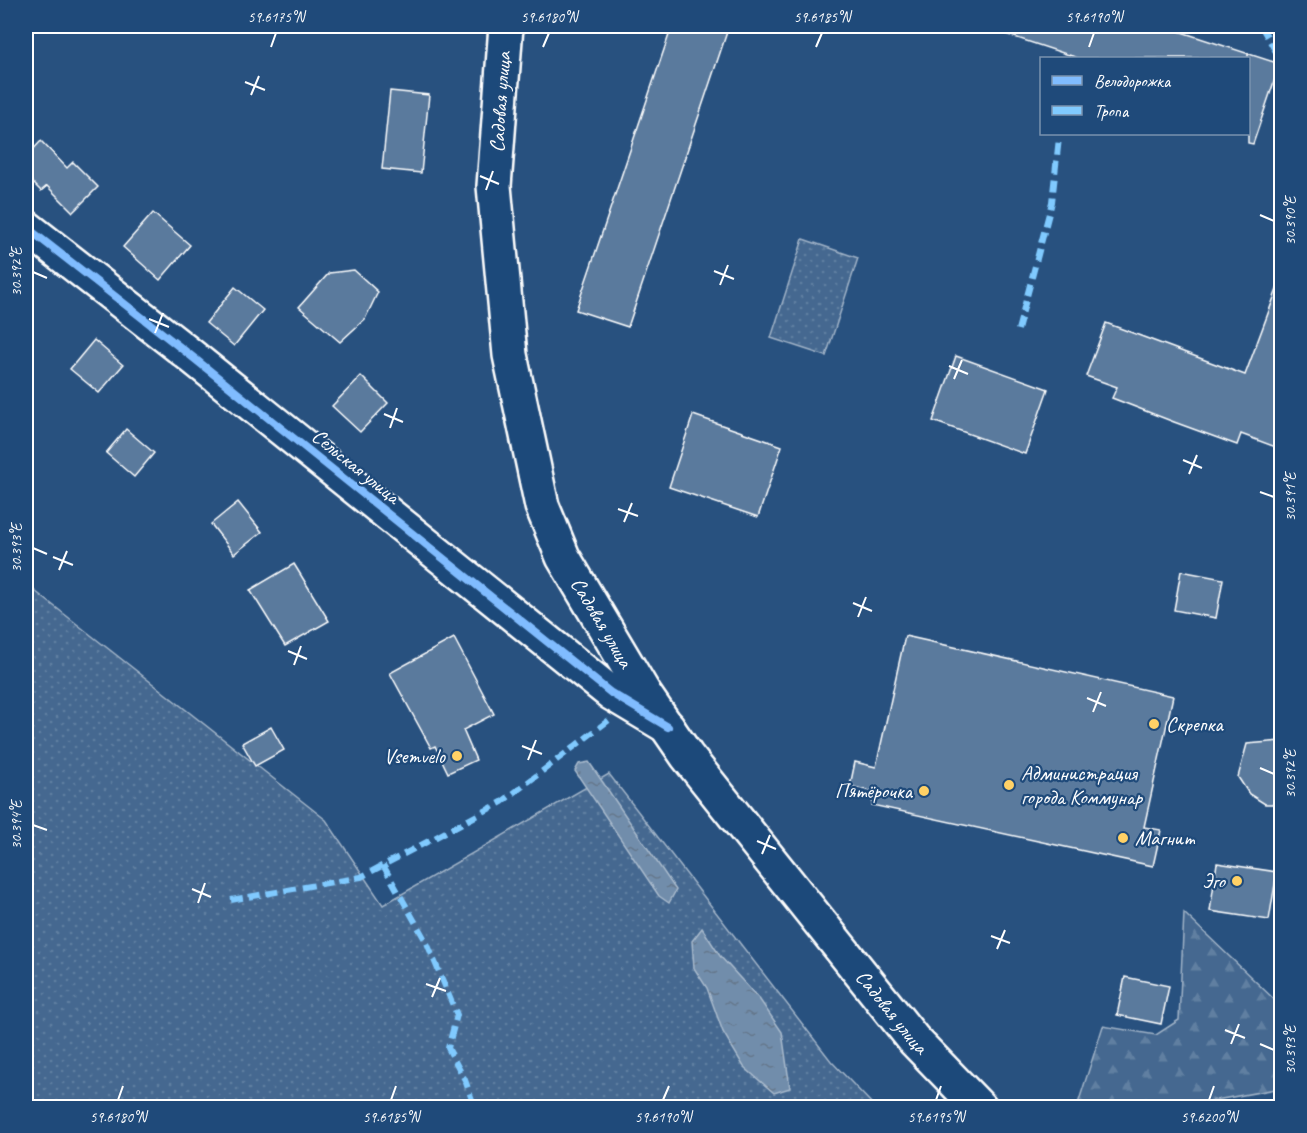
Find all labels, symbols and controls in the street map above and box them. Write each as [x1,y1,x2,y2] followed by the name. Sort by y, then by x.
[248,8,307,27] text: 59.6175°N
[521,8,580,27] text: 59.6180°N
[794,8,853,27] text: 59.6185°N
[1066,8,1125,27] text: 59.6190°N
[484,49,517,153] street label: Садовая улица
[1040,57,1250,135] legend
[1094,70,1172,92] text: Велодорожка
[1094,100,1130,122] text: Тропа
[1281,194,1300,245] text: 30.390°E
[7,245,26,296] text: 30.392°E
[307,423,407,511] street label: Сельская улица
[1281,470,1300,521] text: 30.391°E
[7,521,26,572] text: 30.393°E
[565,573,640,674] street label: Садовая улица
[1166,711,1224,737] place label: Скрепка
[1147,717,1161,731] marker: Скрепка
[384,743,447,769] place label: Vsemvelo
[1281,747,1300,798] text: 30.392°E
[450,749,464,763] marker: Vsemvelo
[1021,760,1143,810] place label: Администрация города Коммунар
[835,778,914,804] place label: Пятёрочка
[1002,778,1016,792] marker: Администрация города Коммунар
[917,784,931,798] marker: Пятёрочка
[7,798,26,849] text: 30.394°E
[1135,825,1196,851] place label: Магнит
[1116,831,1130,845] marker: Магнит
[1202,868,1227,894] place label: Эго
[1230,874,1244,888] marker: Эго
[850,964,935,1061] street label: Садовая улица
[1281,1023,1300,1074] text: 30.393°E
[90,1108,149,1127] text: 59.6180°N
[363,1108,422,1127] text: 59.6185°N
[635,1108,694,1127] text: 59.6190°N
[908,1108,967,1127] text: 59.6195°N
[1181,1108,1240,1127] text: 59.6200°N

